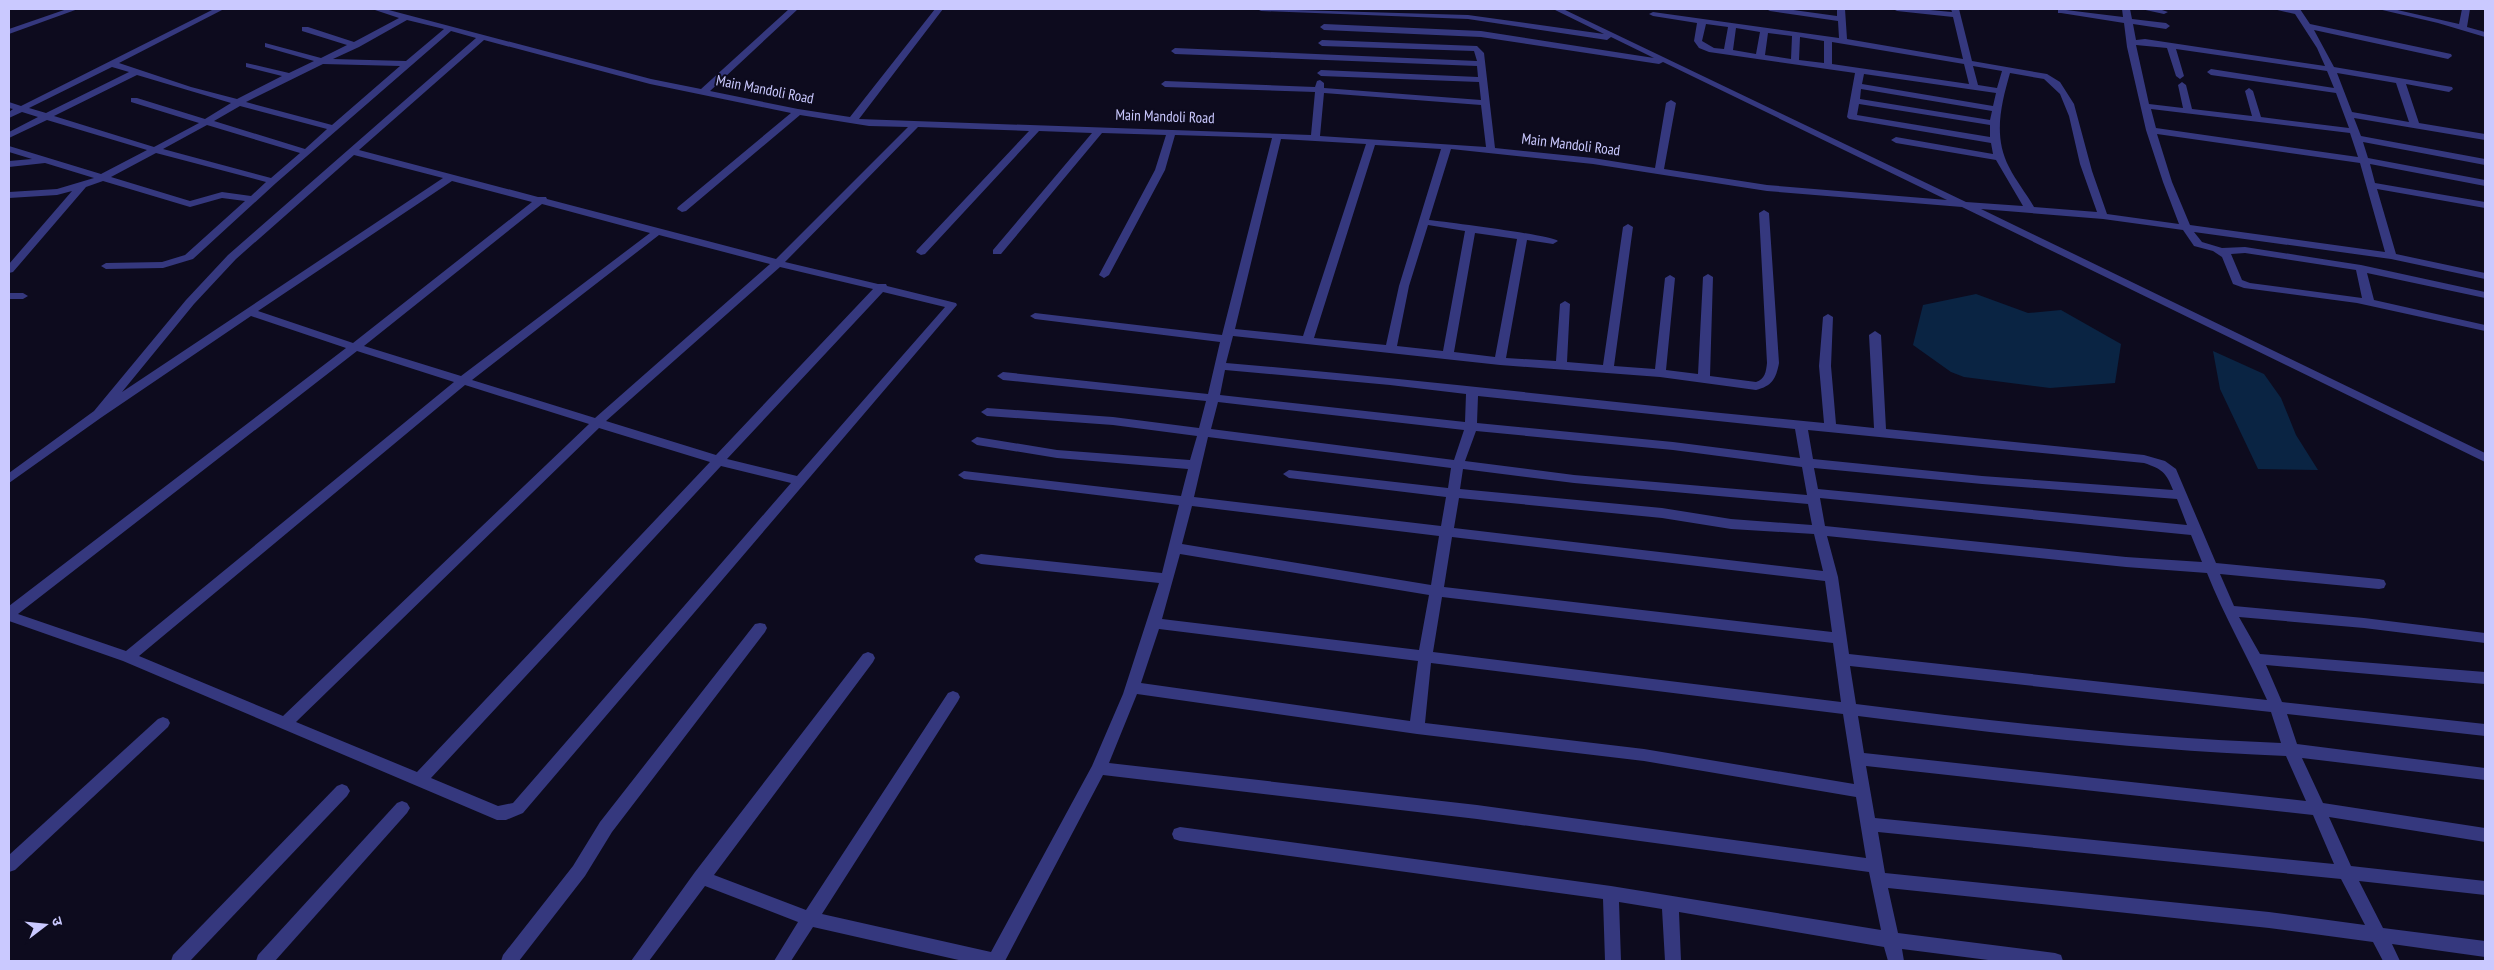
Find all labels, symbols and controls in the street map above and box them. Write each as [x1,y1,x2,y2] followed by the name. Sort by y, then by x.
[714,70,816,108] street label: Main Mandoli Road
[1115,105,1215,127] street label: Main Mandoli Road
[1521,129,1621,159] street label: Main Mandoli Road
[20,900,70,950] north arrow
[48,915,67,929] text: उ

